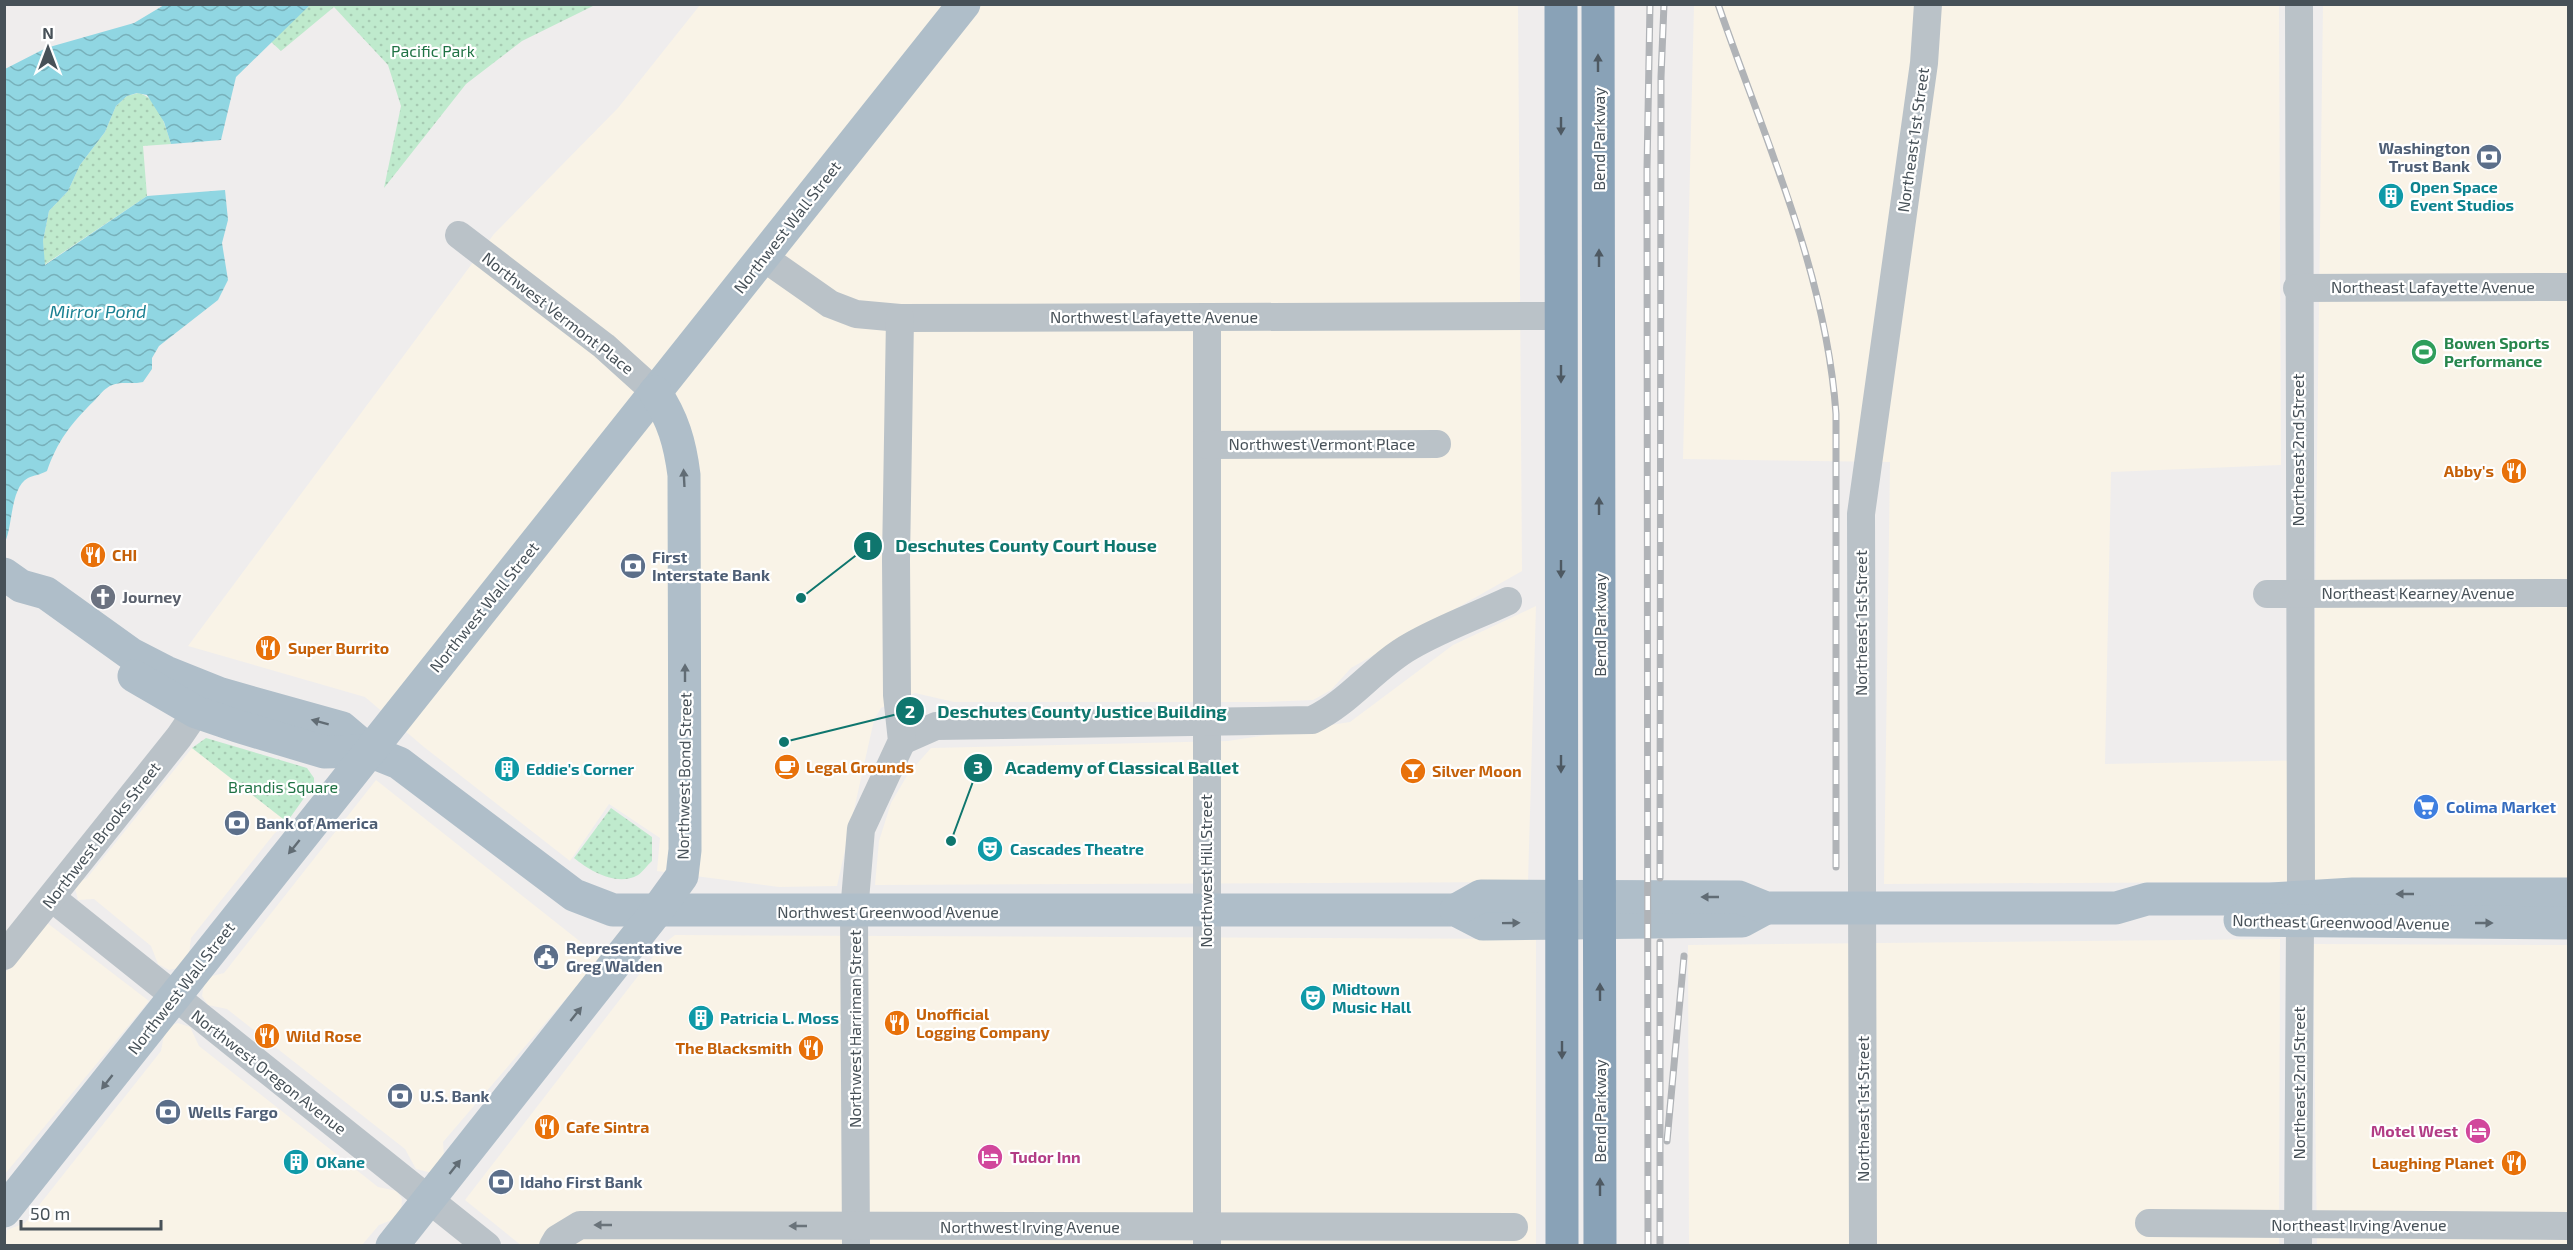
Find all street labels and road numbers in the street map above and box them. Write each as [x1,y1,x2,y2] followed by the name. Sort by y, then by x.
[1893,66,1932,214] street label: Northeast 1st Street
[1589,87,1608,191] street label: Bend Parkway
[729,157,844,297] street label: Northwest Wall Street
[479,248,638,378] street label: Northwest Vermont Place
[2331,277,2535,296] street label: Northeast Lafayette Avenue
[1050,307,1258,326] street label: Northwest Lafayette Avenue
[2288,374,2307,526] street label: Northeast 2nd Street
[1229,434,1415,453] street label: Northwest Vermont Place
[425,538,542,676] street label: Northwest Wall Street
[1851,550,1870,696] street label: Northeast 1st Street
[1590,573,1609,677] street label: Bend Parkway
[2321,583,2515,602] street label: Northeast Kearney Avenue
[673,692,694,860] street label: Northwest Bond Street
[38,758,164,912] street label: Northwest Brooks Street
[1196,794,1215,948] street label: Northwest Hill Street
[777,902,999,921] street label: Northwest Greenwood Avenue
[2232,910,2450,933] street label: Northeast Greenwood Avenue
[123,918,238,1058] street label: Northwest Wall Street
[845,930,864,1128] street label: Northwest Harriman Street
[188,1005,351,1138] street label: Northwest Oregon Avenue
[2289,1007,2308,1159] street label: Northeast 2nd Street
[1853,1036,1872,1182] street label: Northeast 1st Street
[1590,1059,1609,1163] street label: Bend Parkway
[2271,1215,2447,1234] street label: Northeast Irving Avenue
[940,1217,1120,1236] street label: Northwest Irving Avenue

